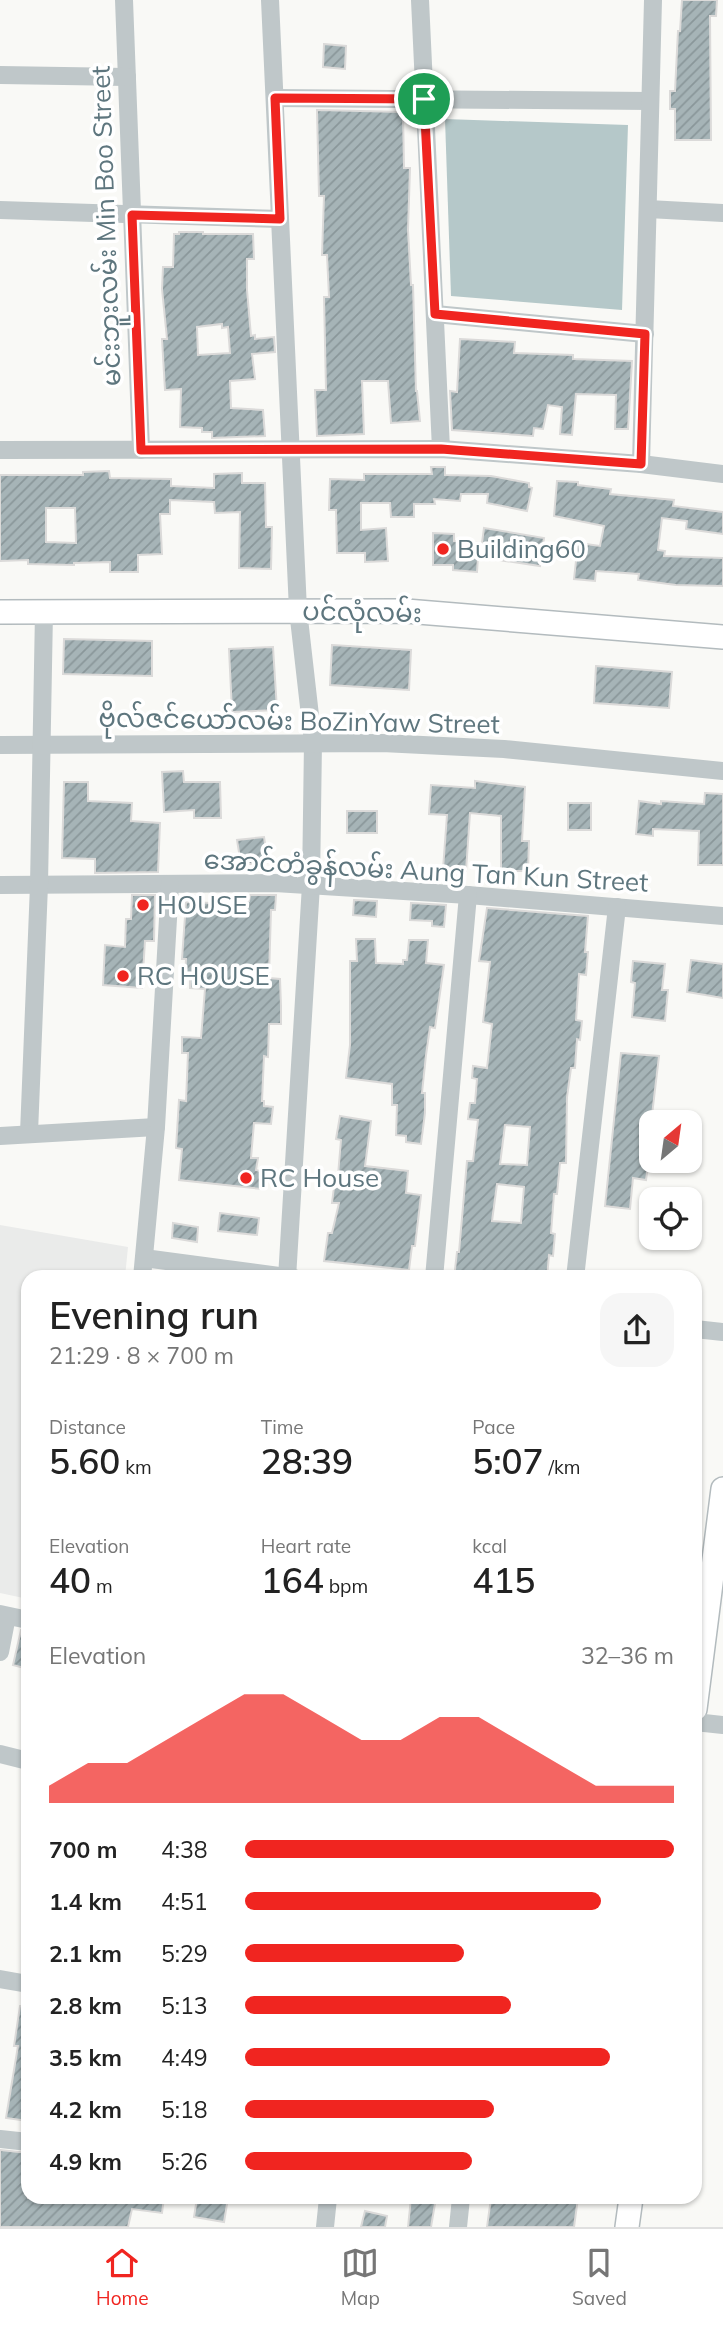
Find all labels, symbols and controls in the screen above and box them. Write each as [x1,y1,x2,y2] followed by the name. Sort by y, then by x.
[83,65,133,387] street label: မင်းဘူးလမ်း Min Boo Street
[394,69,454,129] pin
[405,80,443,118] icon: arrive
[457,532,586,565] place label: Building60
[435,541,451,557] marker: Building60
[302,594,422,634] street label: ပင်လုံလမ်း
[98,701,500,745] street label: ဗိုလ်ဇင်ယော်လမ်း BoZinYaw Street
[203,842,649,904] street label: အောင်တံခွန်လမ်း Aung Tan Kun Street
[157,888,247,921] place label: HOUSE
[135,897,151,913] marker: HOUSE
[137,959,270,992] place label: RC HOUSE
[115,968,131,984] marker: RC HOUSE
[639,1110,702,1172] north arrow
[639,1110,702,1250] map controls
[260,1161,379,1194] place label: RC House
[238,1170,254,1186] marker: RC House
[639,1187,702,1250] button: locate
[49,1291,259,1339] text: Evening run
[600,1293,674,1367] button: share
[49,1341,234,1370] text: 21:29 · 8 × 700 m
[49,1415,126,1439] text: Distance
[261,1415,304,1439] text: Time
[472,1415,515,1439] text: Pace
[49,1439,120,1483] text: 5.60
[261,1439,353,1483] text: 28:39
[472,1439,544,1483] text: 5:07
[120,1455,152,1479] text: km
[544,1455,580,1479] text: /km
[49,1534,129,1558] text: Elevation
[261,1534,351,1558] text: Heart rate
[472,1534,507,1558] text: kcal
[49,1558,91,1602] text: 40
[261,1558,324,1602] text: 164
[472,1558,535,1602] text: 415
[91,1574,113,1598] text: m
[324,1574,368,1598] text: bpm
[49,1641,146,1670] text: Elevation
[581,1641,674,1670] text: 32–36 m
[49,1835,117,1864] text: 700 m
[161,1835,208,1864] text: 4:38
[49,1887,122,1916] text: 1.4 km
[161,1887,208,1916] text: 4:51
[49,1939,122,1968] text: 2.1 km
[161,1939,208,1968] text: 5:29
[49,1991,122,2020] text: 2.8 km
[161,1991,208,2020] text: 5:13
[49,2043,122,2072] text: 3.5 km
[161,2043,208,2072] text: 4:49
[49,2095,122,2124] text: 4.2 km
[161,2095,208,2124] text: 5:18
[49,2147,122,2176] text: 4.9 km
[161,2147,208,2176] text: 5:26
[96,2244,149,2310] tab: Home
[341,2244,380,2310] tab: Map
[572,2244,627,2310] tab: Saved

